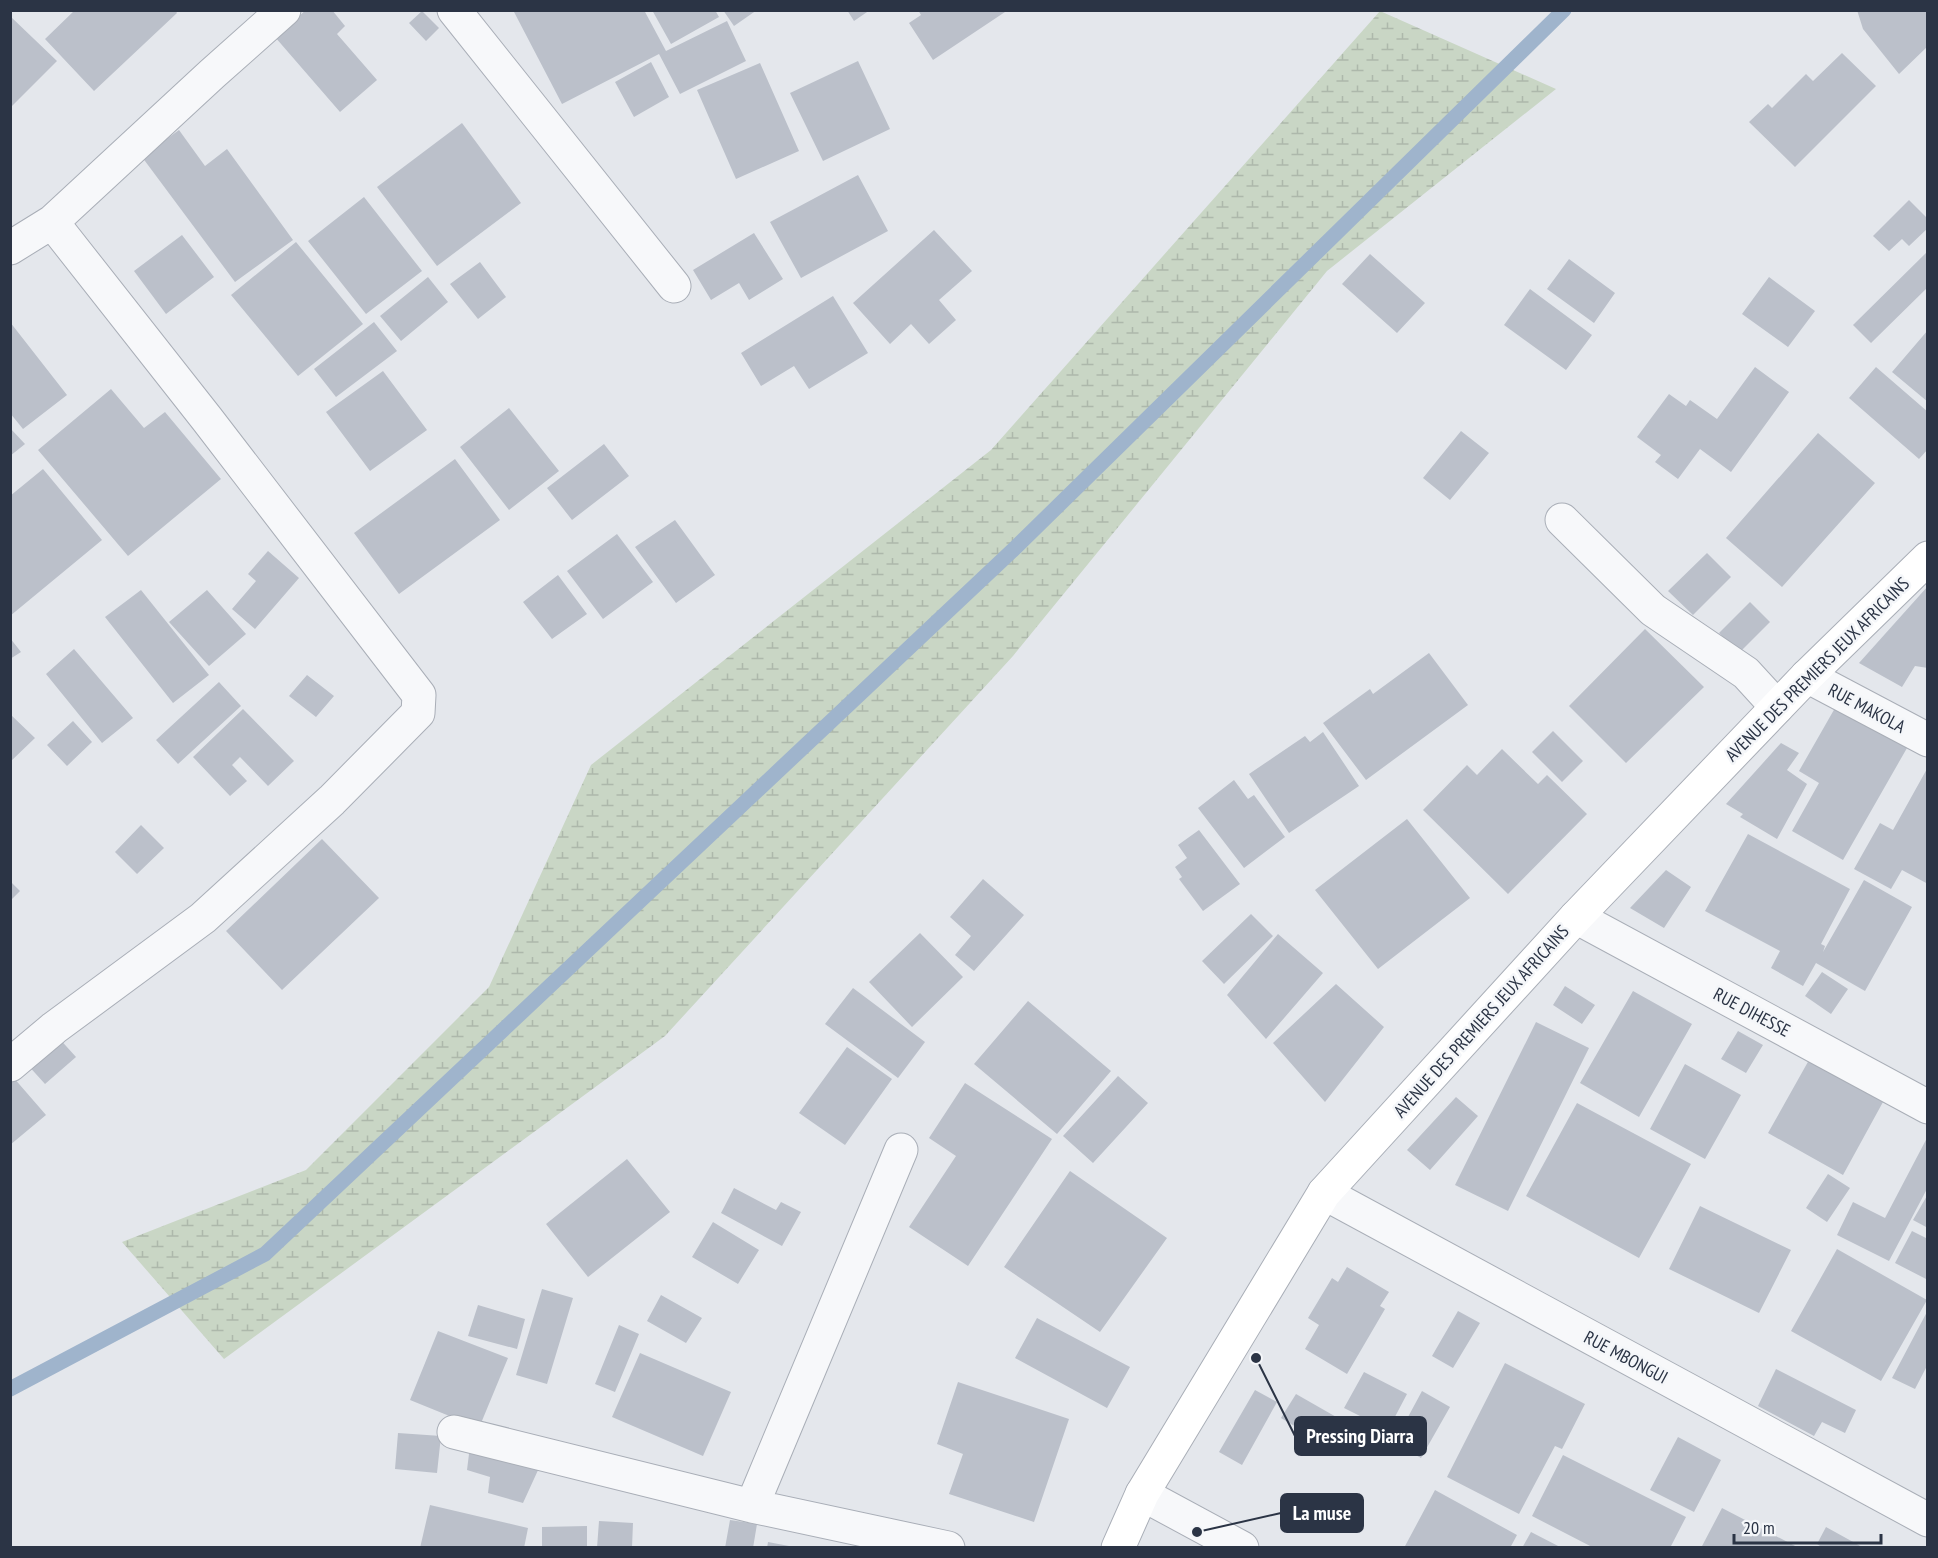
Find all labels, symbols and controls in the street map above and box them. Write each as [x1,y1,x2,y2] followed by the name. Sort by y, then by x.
[1720,572,1914,766] street label: AVENUE DES PREMIERS JEUX AFRICAINS
[1825,678,1910,738] street label: RUE MAKOLA
[1388,920,1574,1122] street label: AVENUE DES PREMIERS JEUX AFRICAINS
[1710,982,1794,1042] street label: RUE DIHESSE
[1580,1325,1672,1389] street label: RUE MBONGUI
[1295,1417,1426,1455] callout: Pressing Diarra
[1306,1423,1414,1449] text: Pressing Diarra
[1281,1494,1363,1532] callout: La muse
[1293,1500,1351,1526] text: La muse
[1734,1507,1881,1545] scale bar
[1743,1516,1775,1539] text: 20 m

